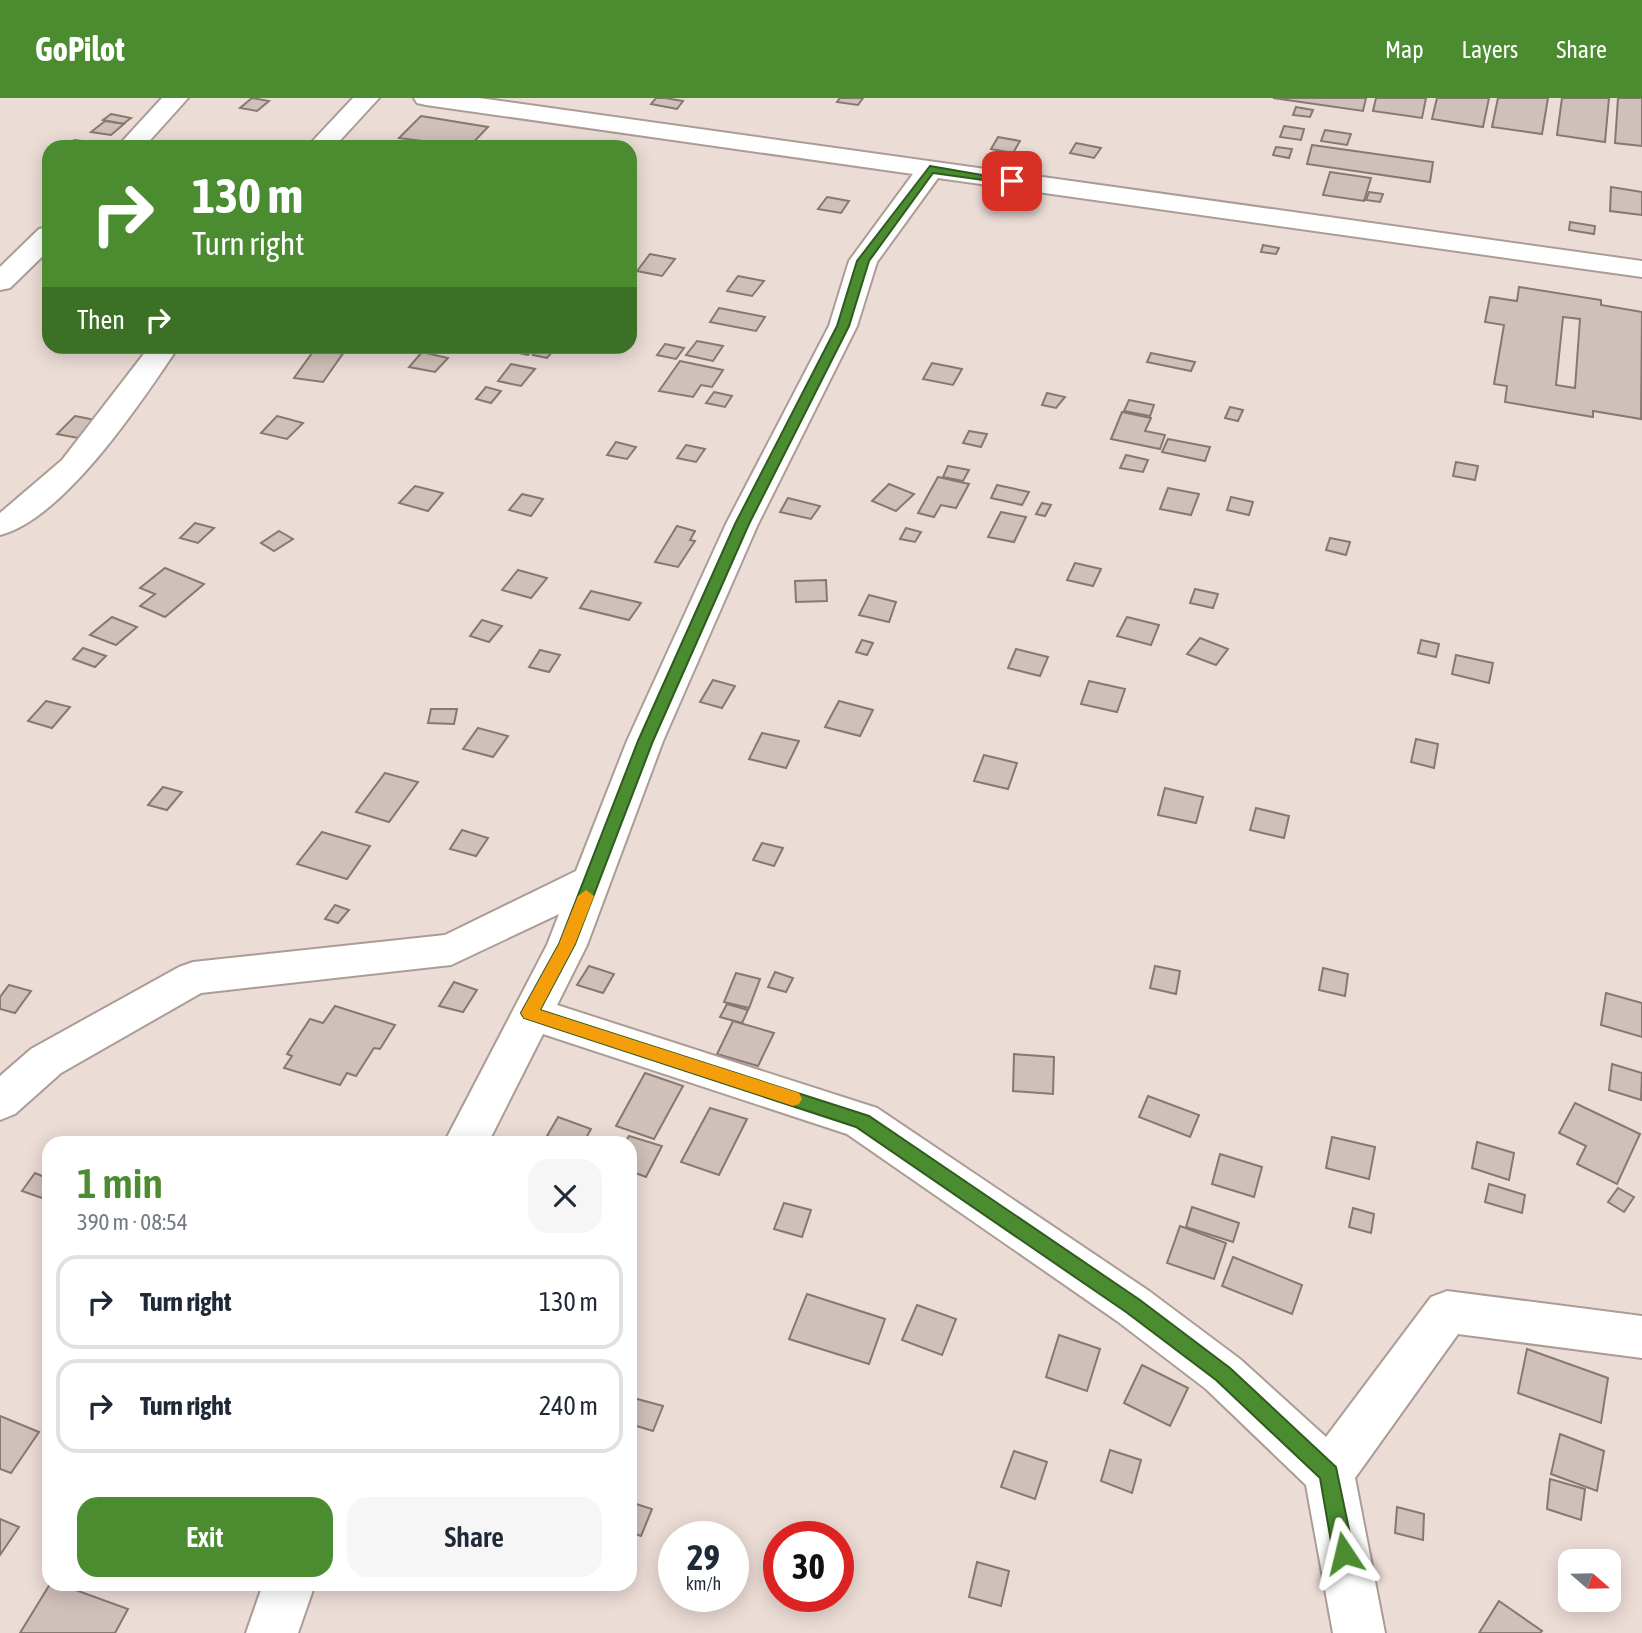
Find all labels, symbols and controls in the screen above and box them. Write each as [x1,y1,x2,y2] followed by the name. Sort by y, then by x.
[35,30,125,68] text: GoPilot
[1385,36,1424,63] text: Map
[1462,36,1518,63] text: Layers
[1556,36,1607,63] text: Share
[982,151,1042,211] pin
[993,162,1031,200] icon: arrive
[192,167,303,223] text: 130 m
[77,168,168,259] icon: right
[192,225,305,262] text: Turn right
[139,301,177,339] icon: right
[77,305,125,335] text: Then
[77,1159,163,1207] text: 1 min
[528,1159,602,1233] button: close
[77,1209,188,1235] text: 390 m · 08:54
[81,1283,119,1321] icon: right
[140,1287,231,1317] text: Turn right
[539,1287,598,1317] text: 130 m
[81,1387,119,1425] icon: right
[140,1391,231,1421] text: Turn right
[539,1391,598,1421] text: 240 m
[77,1497,333,1577] button: Exit
[347,1497,602,1577] button: Share
[1307,1516,1381,1590] position arrow
[763,1521,854,1612] speed limit sign: 30
[687,1537,720,1577] text: 29
[1558,1549,1620,1612] north arrow
[1558,1549,1621,1612] map controls
[686,1573,721,1594] text: km/h

